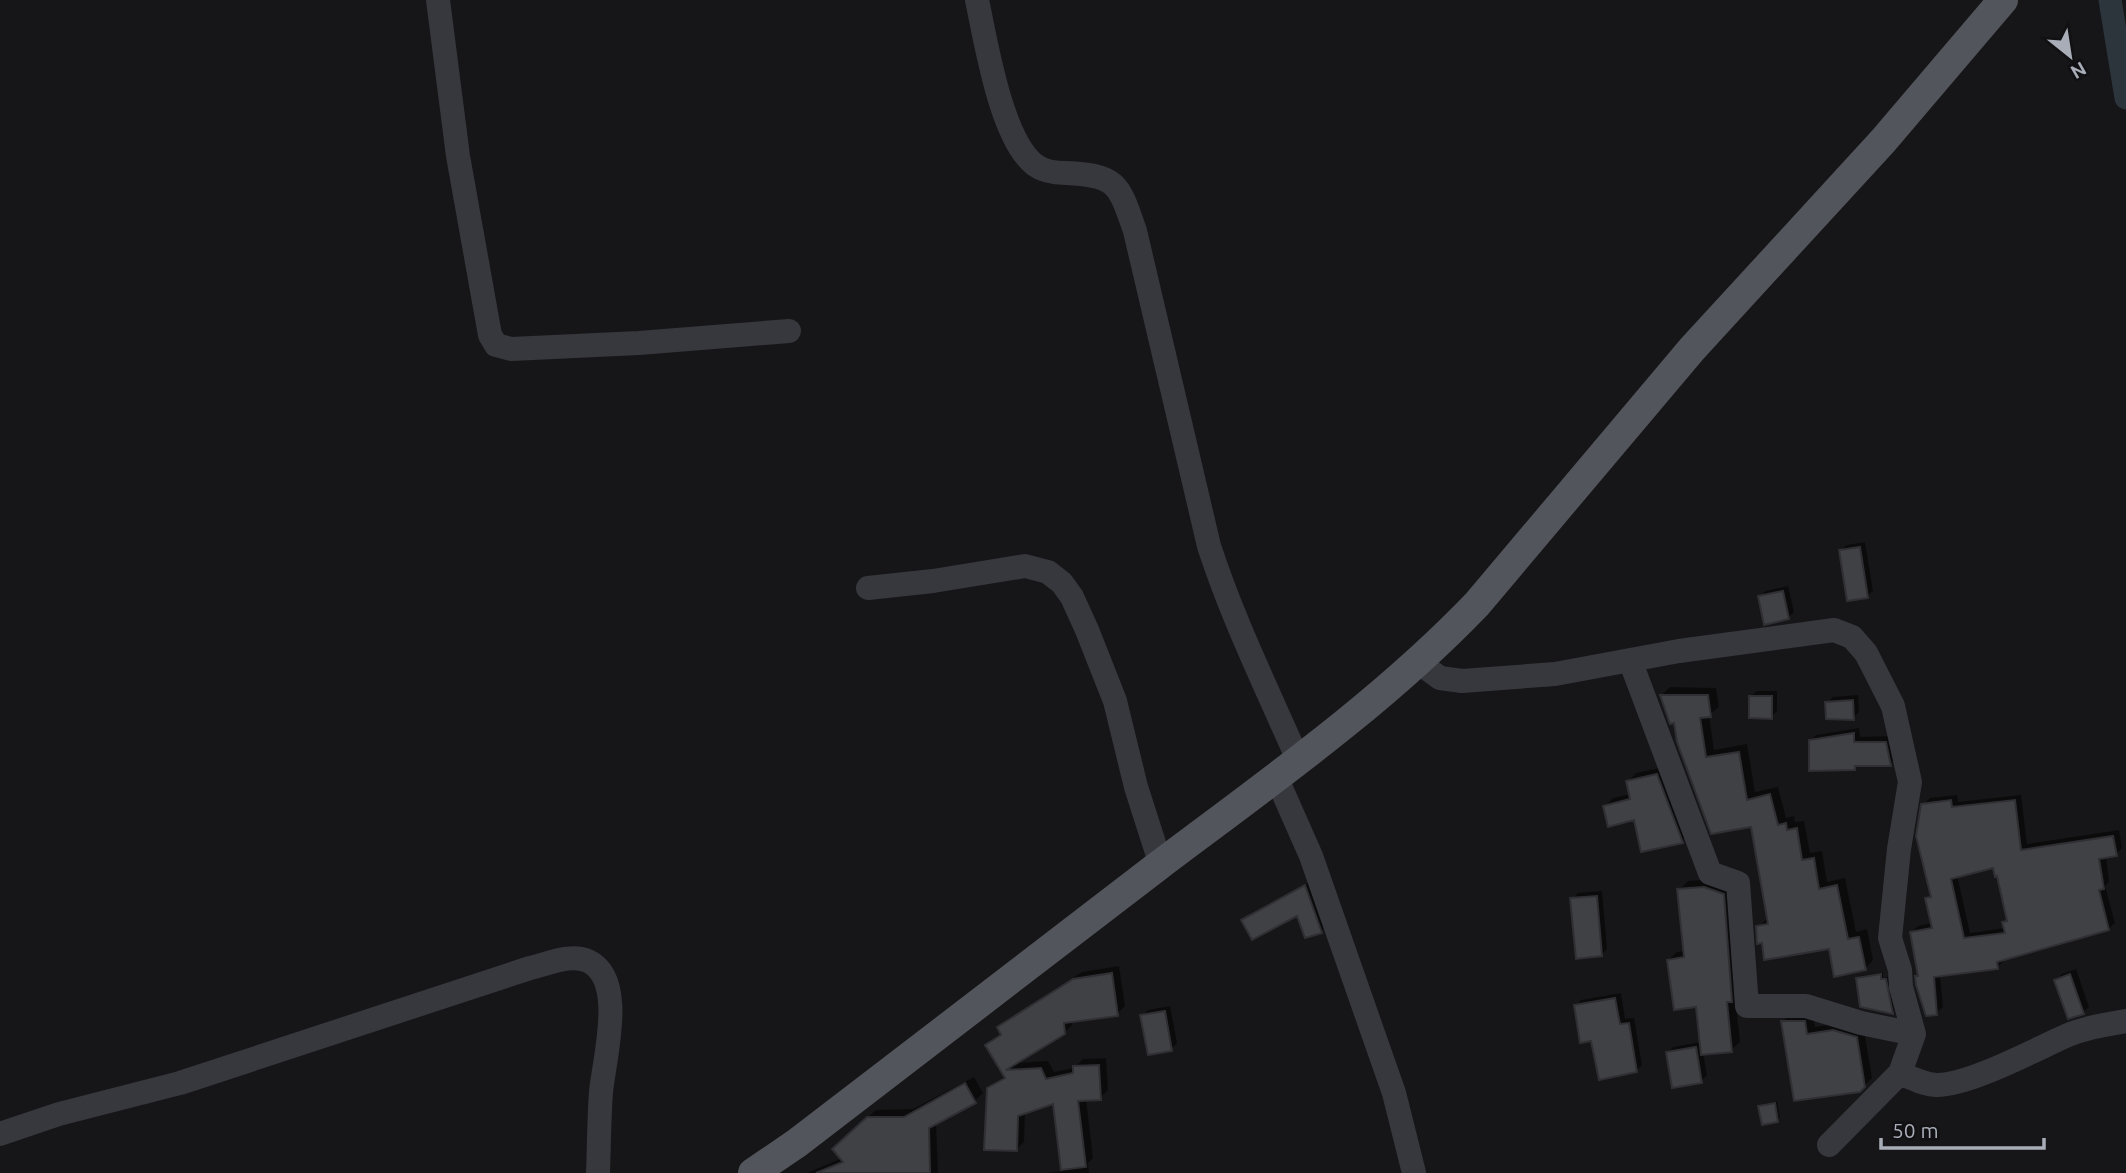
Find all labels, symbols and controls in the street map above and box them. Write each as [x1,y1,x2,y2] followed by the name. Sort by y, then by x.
[2035,21,2105,91] north arrow
[2067,58,2090,84] text: N
[1881,1106,2044,1150] scale bar
[1892,1118,1939,1142] text: 50 m

